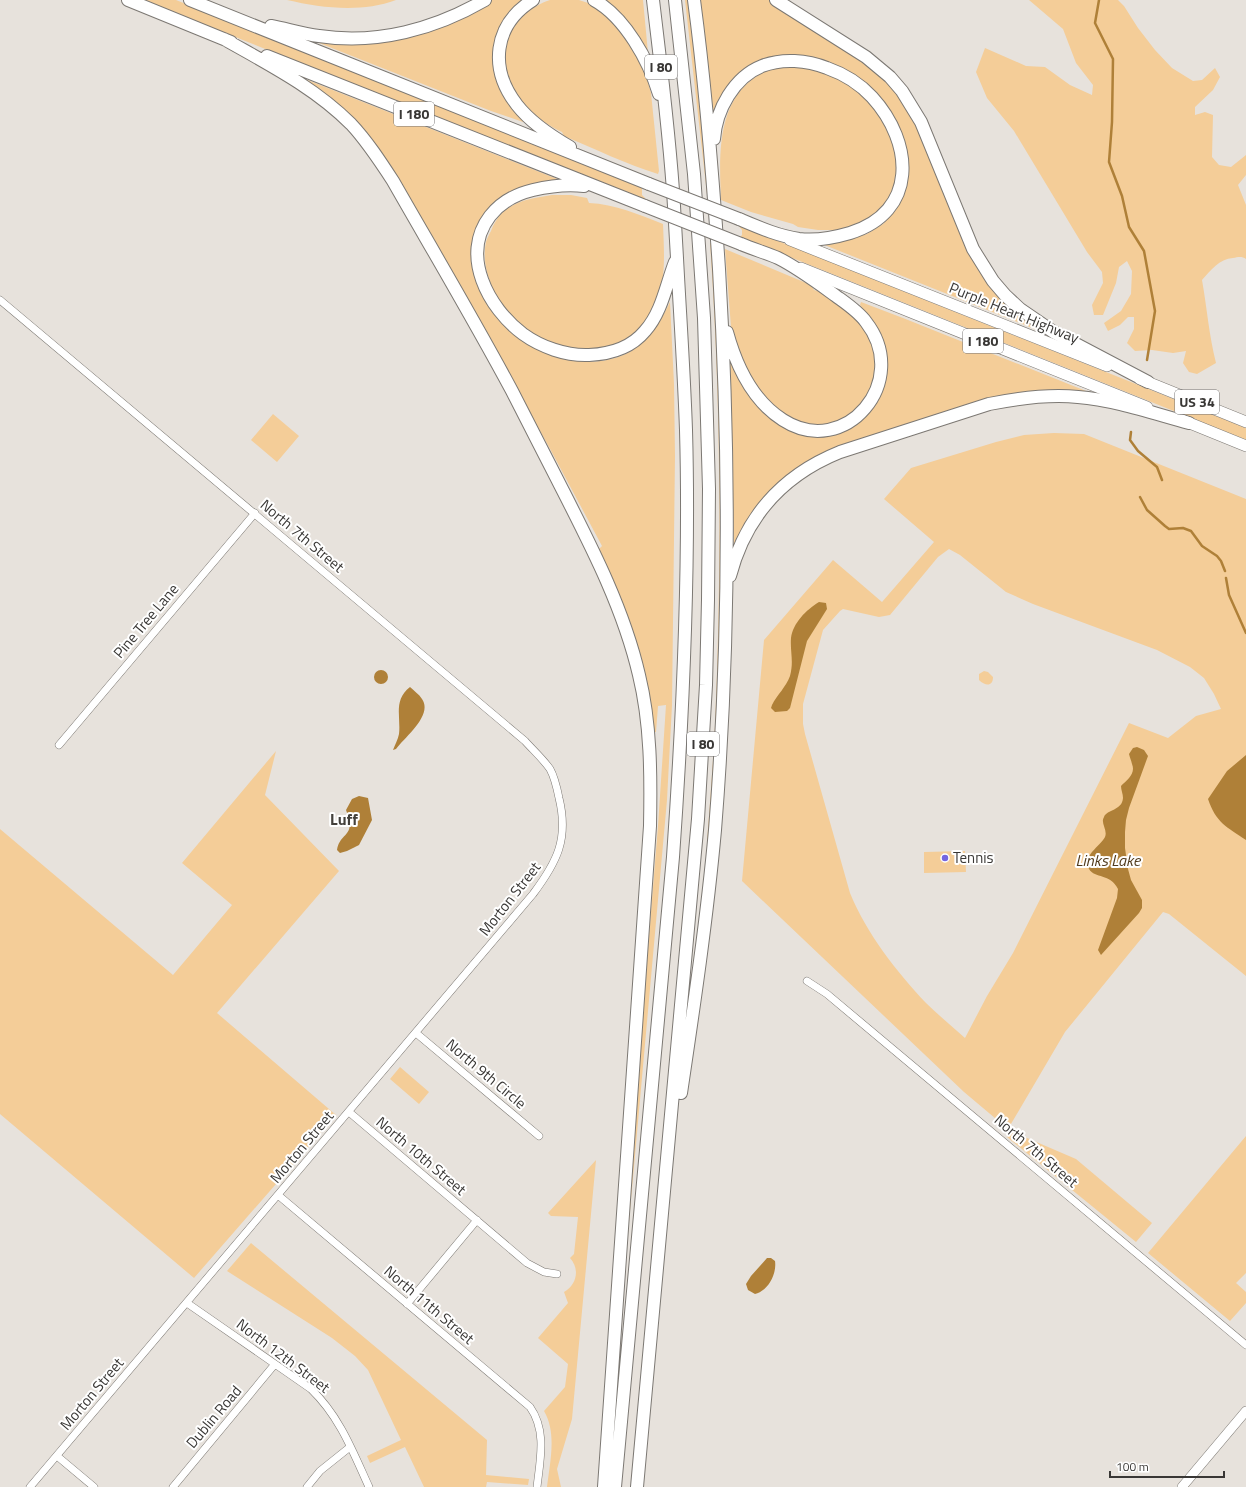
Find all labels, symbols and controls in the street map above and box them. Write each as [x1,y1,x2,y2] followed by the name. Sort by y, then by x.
[645,55,677,79] road number: I 80
[394,102,434,126] road number: I 180
[946,276,1083,349] street label: Purple Heart Highway
[963,329,1003,353] road number: I 180
[1175,390,1219,414] road number: US 34
[255,494,350,578] street label: North 7th Street
[107,578,184,663] street label: Pine Tree Lane
[687,732,719,756] road number: I 80
[330,807,358,831] district label: Luff
[953,846,993,869] place label: Tennis
[1076,848,1142,872] water label: Links Lake
[940,853,950,863] marker: Tennis
[473,856,546,941] street label: Morton Street
[441,1033,532,1114] street label: North 9th Circle
[264,1105,339,1188] street label: Morton Street
[989,1109,1084,1193] street label: North 7th Street
[371,1111,472,1201] street label: North 10th Street
[379,1260,480,1350] street label: North 11th Street
[232,1313,335,1399] street label: North 12th Street
[54,1352,129,1435] street label: Morton Street
[180,1380,247,1453] street label: Dublin Road
[1110,1453,1224,1479] scale bar
[1116,1457,1149,1476] text: 100 m

